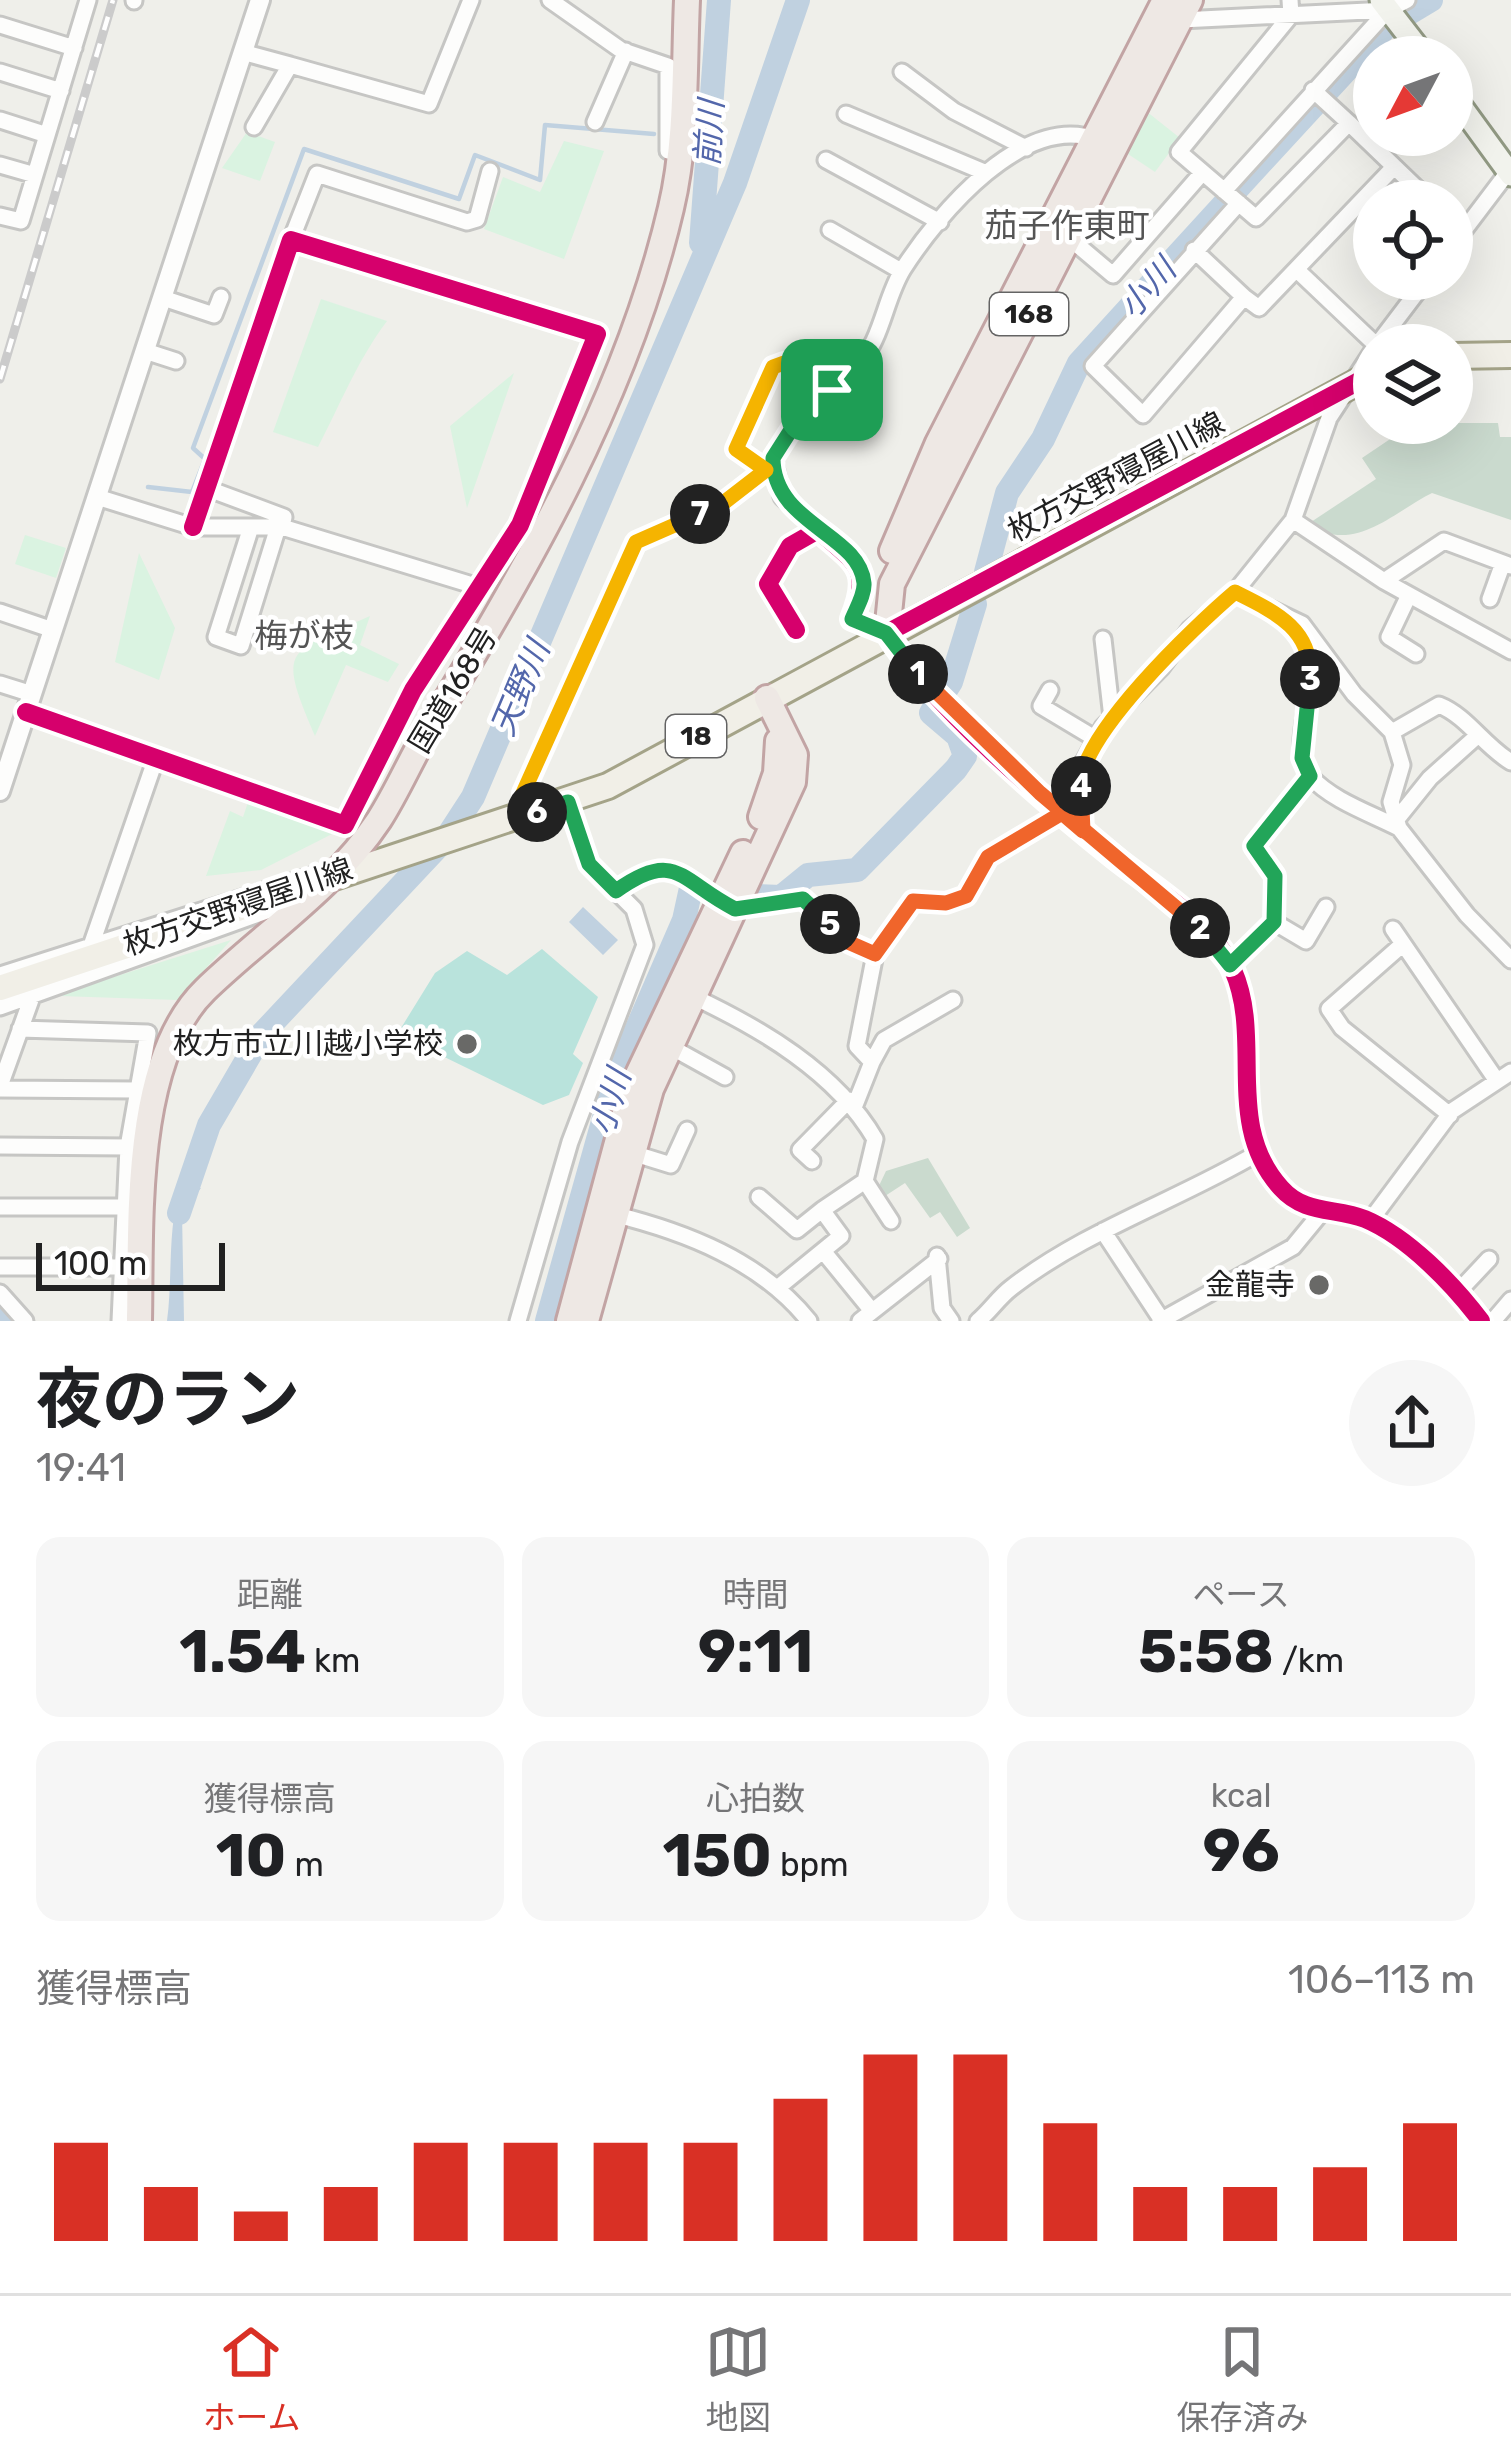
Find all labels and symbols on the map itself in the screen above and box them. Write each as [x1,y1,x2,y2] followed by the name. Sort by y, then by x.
[1353,36,1473,156] north arrow
[687,96,731,167] water label: 前川
[985,206,1150,245] district label: 茄子作東町
[1110,248,1186,326] water label: 小川
[990,293,1068,335] road number: 168
[781,339,883,441] pin
[1002,405,1230,549] street label: 枚方交野寝屋川線
[670,484,730,544] pin: 7
[255,616,354,655] district label: 梅が枝
[402,621,504,759] street label: 国道168号
[483,632,558,741] water label: 天野川
[888,644,948,704] pin: 1
[1280,649,1340,709] pin: 3
[666,715,726,757] road number: 18
[1051,756,1111,816] pin: 4
[507,782,567,842] pin: 6
[119,851,357,963] street label: 枚方交野寝屋川線
[800,894,860,954] pin: 5
[1170,898,1230,958] pin: 2
[173,1026,443,1062] place label: 枚方市立川越小学校
[454,1031,480,1057] marker: 枚方市立川越小学校
[582,1062,639,1139] water label: 小川
[36,1237,225,1290] scale bar
[1205,1267,1295,1303] place label: 金龍寺
[1306,1272,1332,1298] marker: 金龍寺

